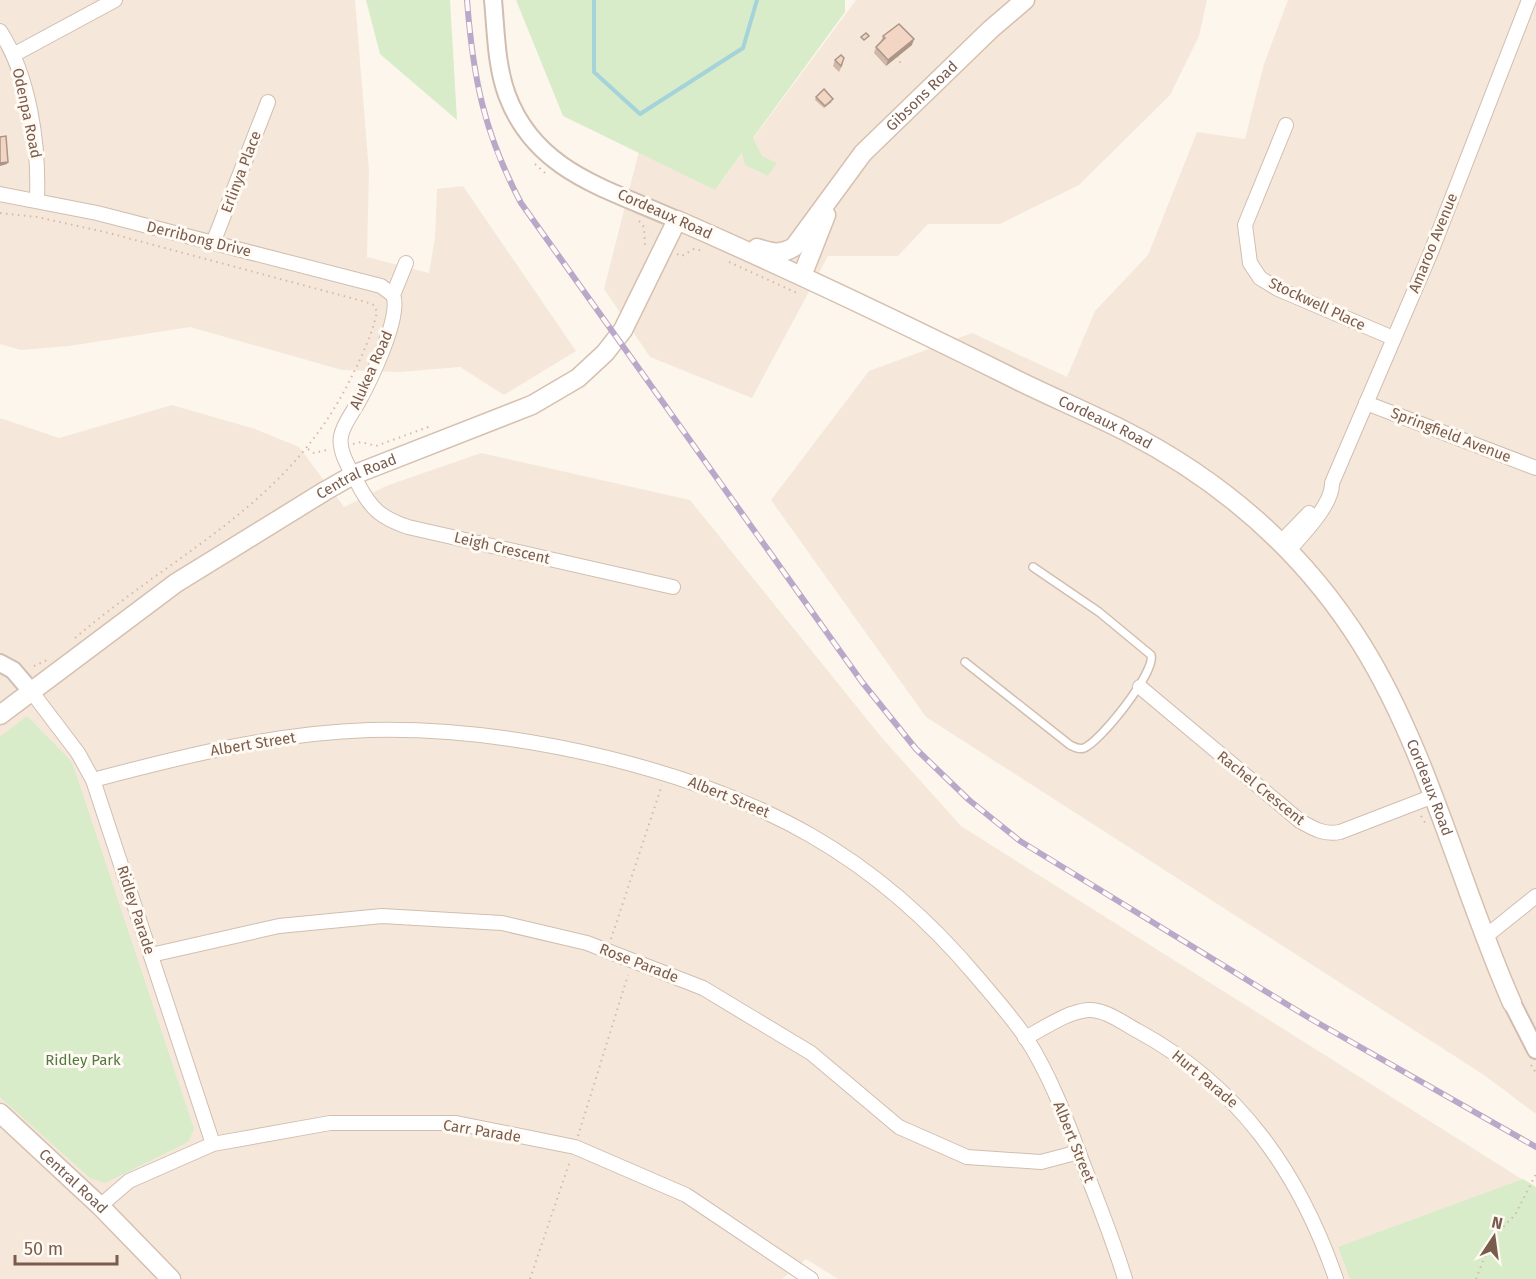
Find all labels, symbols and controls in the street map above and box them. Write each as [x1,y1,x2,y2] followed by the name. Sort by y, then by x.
[882,57,961,135] street label: Gibsons Road
[9,66,45,160] street label: Odenpa Road
[217,128,265,216] street label: Erlinya Place
[615,185,715,243] street label: Cordeaux Road
[1405,190,1461,296] street label: Amaroo Avenue
[145,217,253,261] street label: Derribong Drive
[1266,274,1368,334] street label: Stockwell Place
[346,328,396,412] street label: Alukea Road
[1055,392,1155,453] street label: Cordeaux Road
[1388,404,1514,466] street label: Springfield Avenue
[313,450,399,503] street label: Central Road
[452,528,552,568] street label: Leigh Crescent
[209,728,297,760] street label: Albert Street
[1402,737,1456,838] street label: Cordeaux Road
[1214,747,1309,829] street label: Rachel Crescent
[686,773,773,822] street label: Albert Street
[113,863,159,957] street label: Ridley Parade
[597,940,681,986] street label: Rose Parade
[1168,1046,1242,1112] street label: Hurt Parade
[45,1051,121,1069] park label: Ridley Park
[1050,1099,1099,1186] street label: Albert Street
[442,1116,522,1146] street label: Carr Parade
[35,1145,111,1217] street label: Central Road
[1464,1207,1524,1267] north arrow
[1490,1212,1505,1233] text: N
[15,1228,117,1266] scale bar
[24,1238,63,1260] text: 50 m

